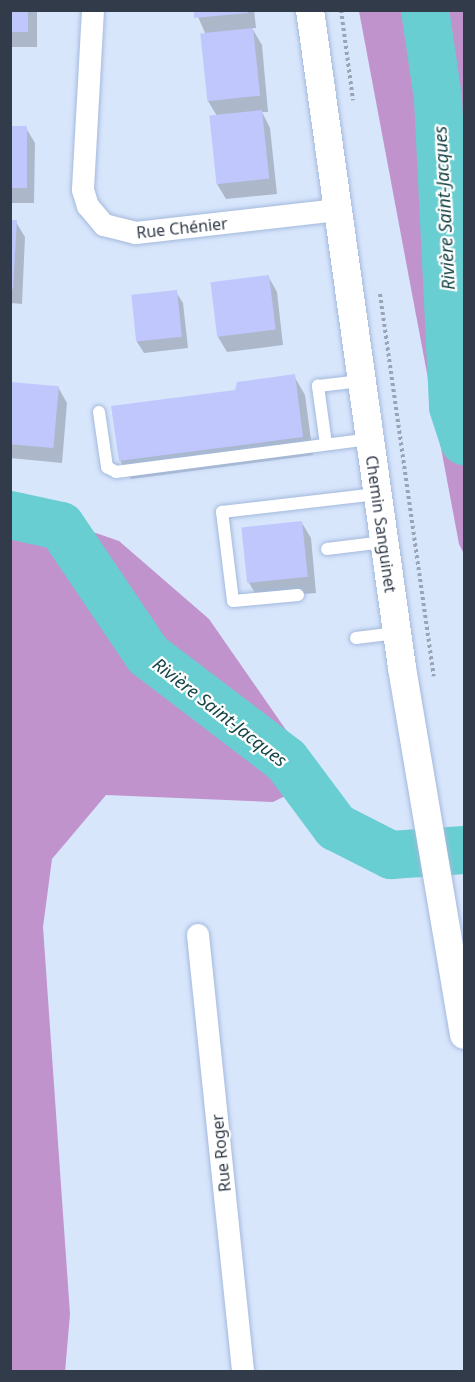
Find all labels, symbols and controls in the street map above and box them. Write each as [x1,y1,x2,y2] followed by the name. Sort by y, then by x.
[429,125,459,291] water label: Rivière Saint-Jacques
[135,214,229,242] street label: Rue Chénier
[362,454,400,594] street label: Chemin Sanguinet
[149,653,291,771] water label: Rivière Saint-Jacques
[207,1113,235,1193] street label: Rue Roger

